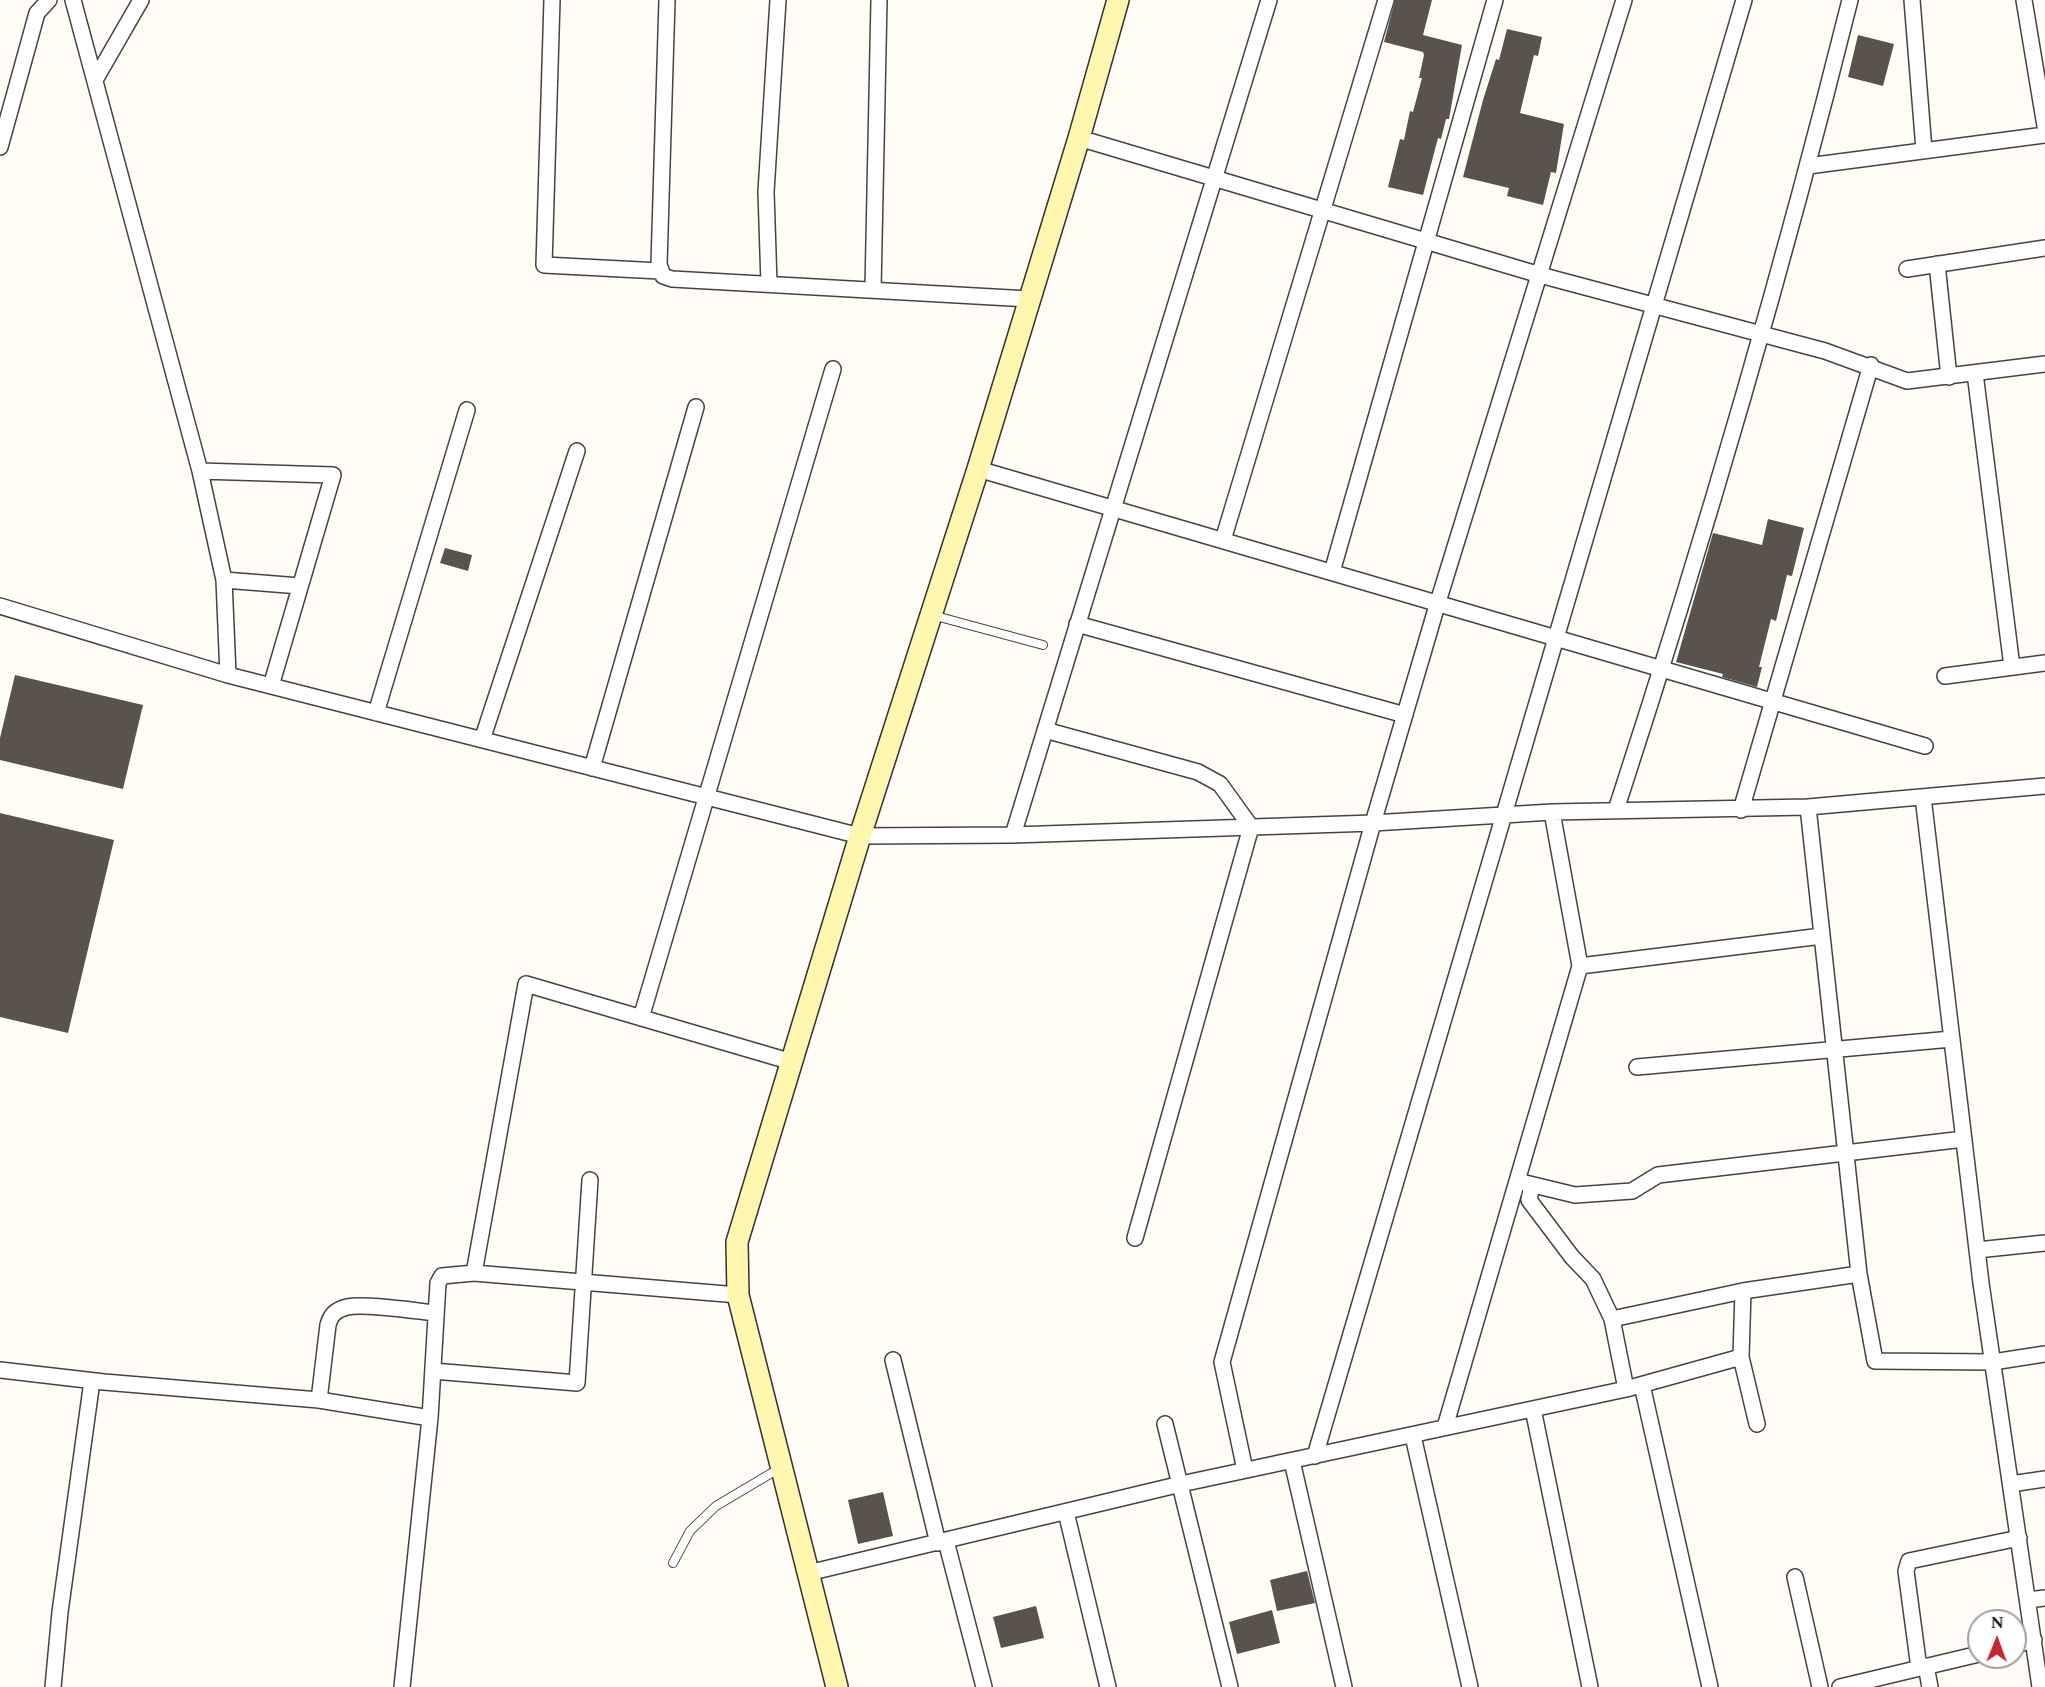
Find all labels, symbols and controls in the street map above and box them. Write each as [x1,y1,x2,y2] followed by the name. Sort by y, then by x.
[1967,1609,2027,1669] north arrow
[1991,1611,2004,1635] text: N

